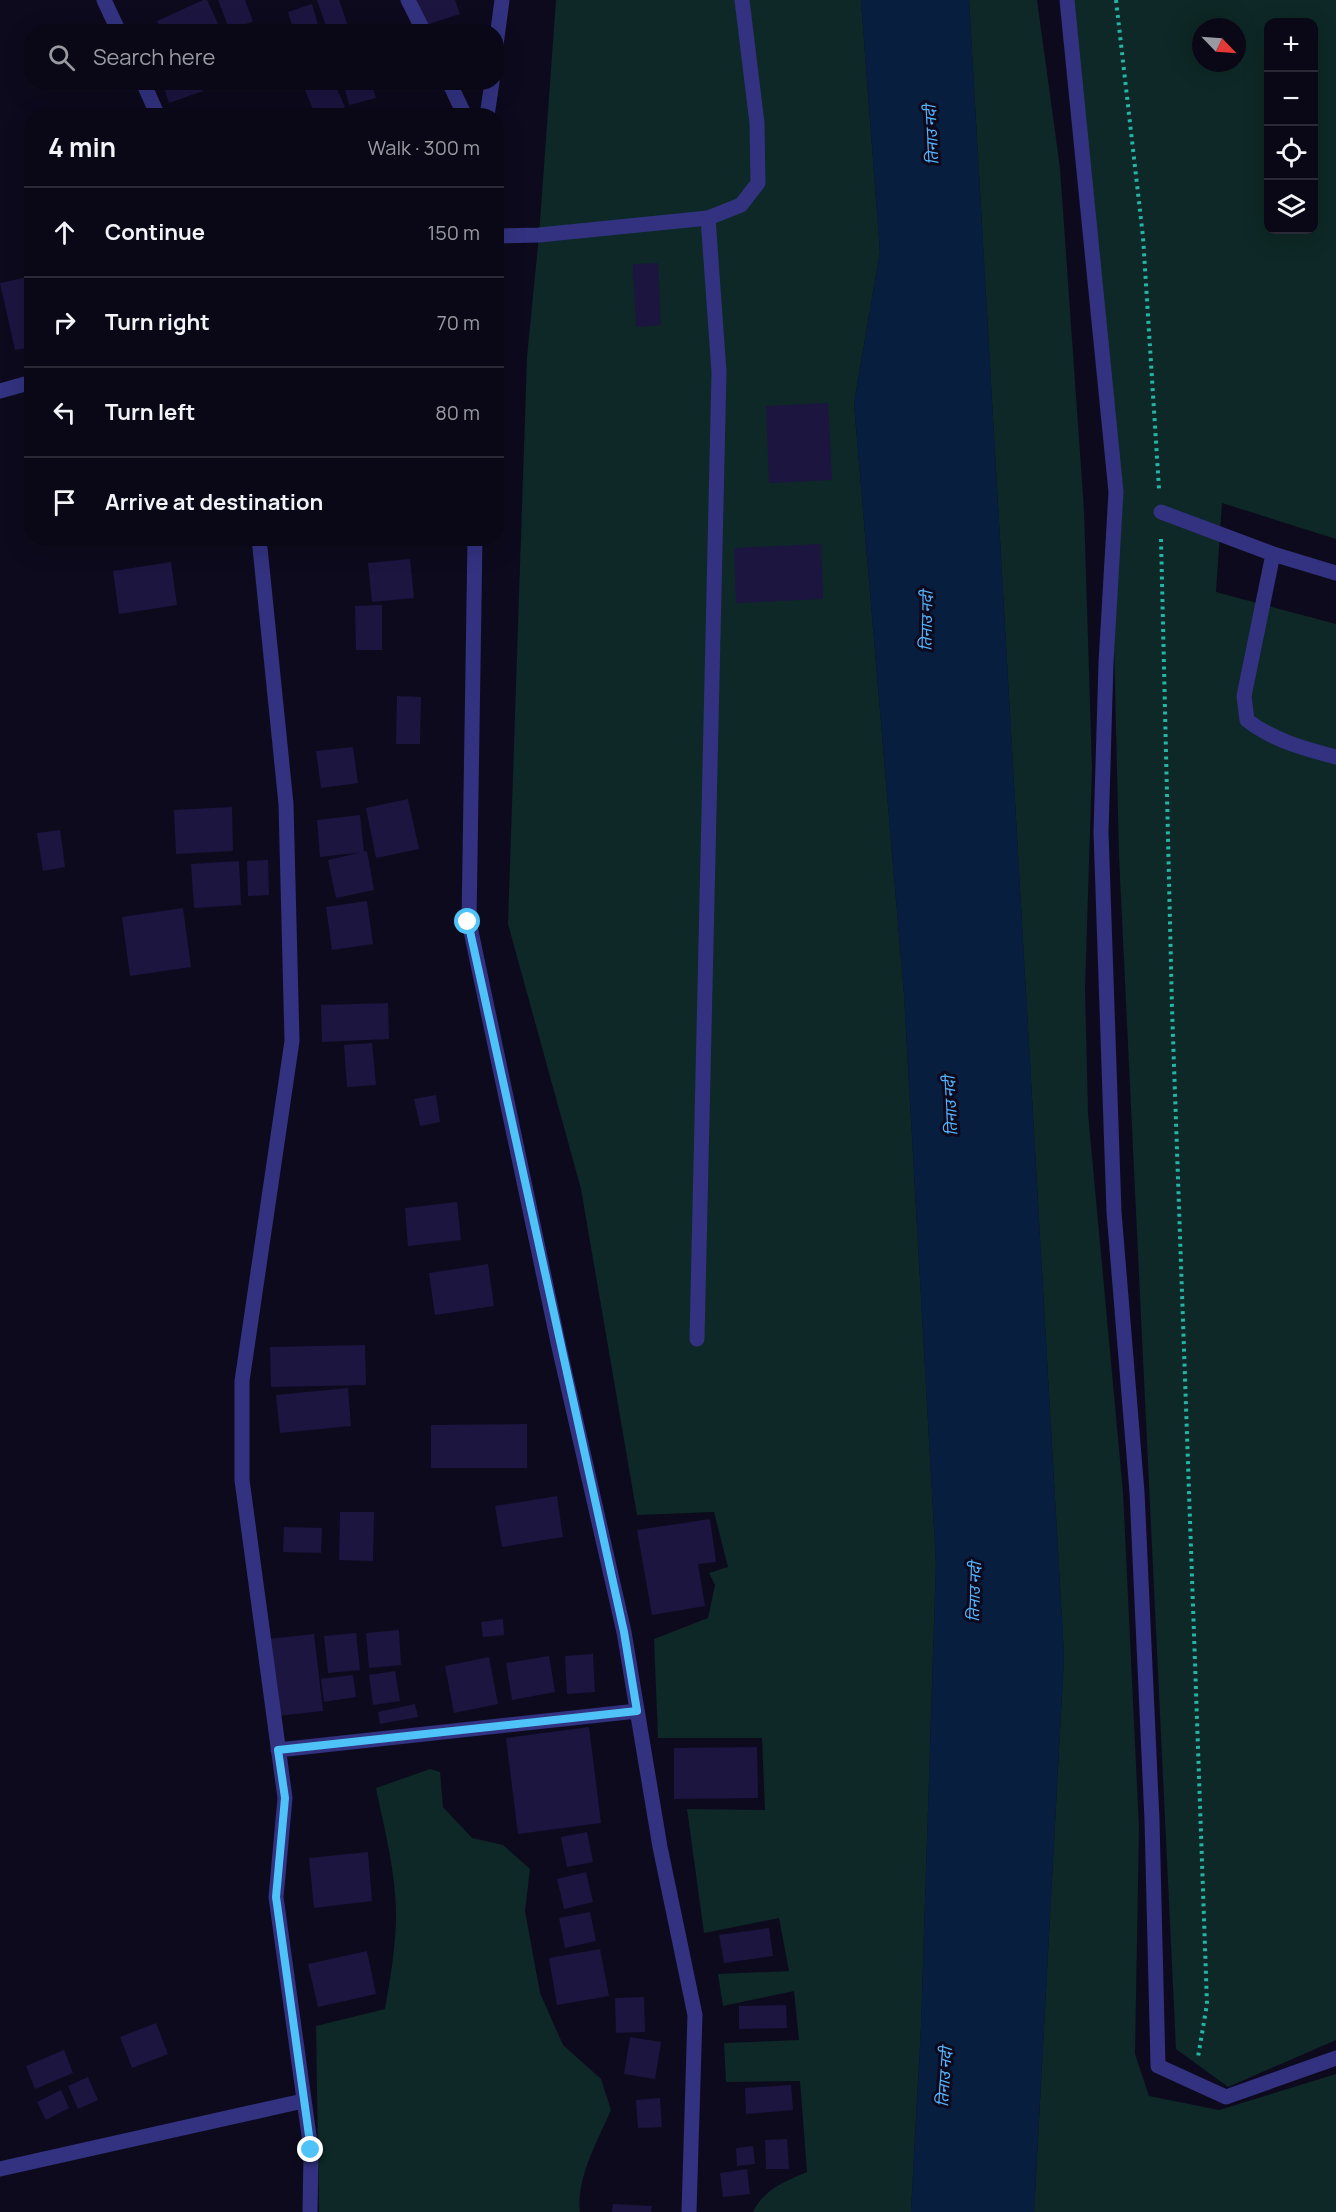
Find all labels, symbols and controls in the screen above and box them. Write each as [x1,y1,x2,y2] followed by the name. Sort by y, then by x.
[1192,18,1246,72] north arrow
[1264,18,1318,234] map controls
[1264,18,1318,72] button: +
[24,24,504,90] search box
[45,41,78,74] icon: search
[93,42,215,72] text: Search here
[1264,72,1318,126] button: −
[918,102,944,165] water label: तिनाउ नदी
[1264,126,1318,180] button: locate
[48,129,116,165] text: 4 min
[368,134,480,161] text: Walk · 300 m
[1264,180,1318,234] button: layers
[48,216,81,249] icon: ahead
[105,217,205,247] text: Continue
[427,219,480,246] text: 150 m
[48,306,81,339] icon: right
[105,307,210,337] text: Turn right
[437,309,480,336] text: 70 m
[48,396,81,429] icon: left
[105,397,195,427] text: Turn left
[435,399,480,426] text: 80 m
[48,486,81,519] icon: arrive
[105,487,323,517] text: Arrive at destination
[914,588,938,651] water label: तिनाउ नदी
[454,908,480,934] route start
[937,1073,963,1136] water label: तिनाउ नदी
[962,1559,986,1622] water label: तिनाउ नदी
[931,2044,957,2108] water label: तिनाउ नदी
[297,2136,323,2162] route end

